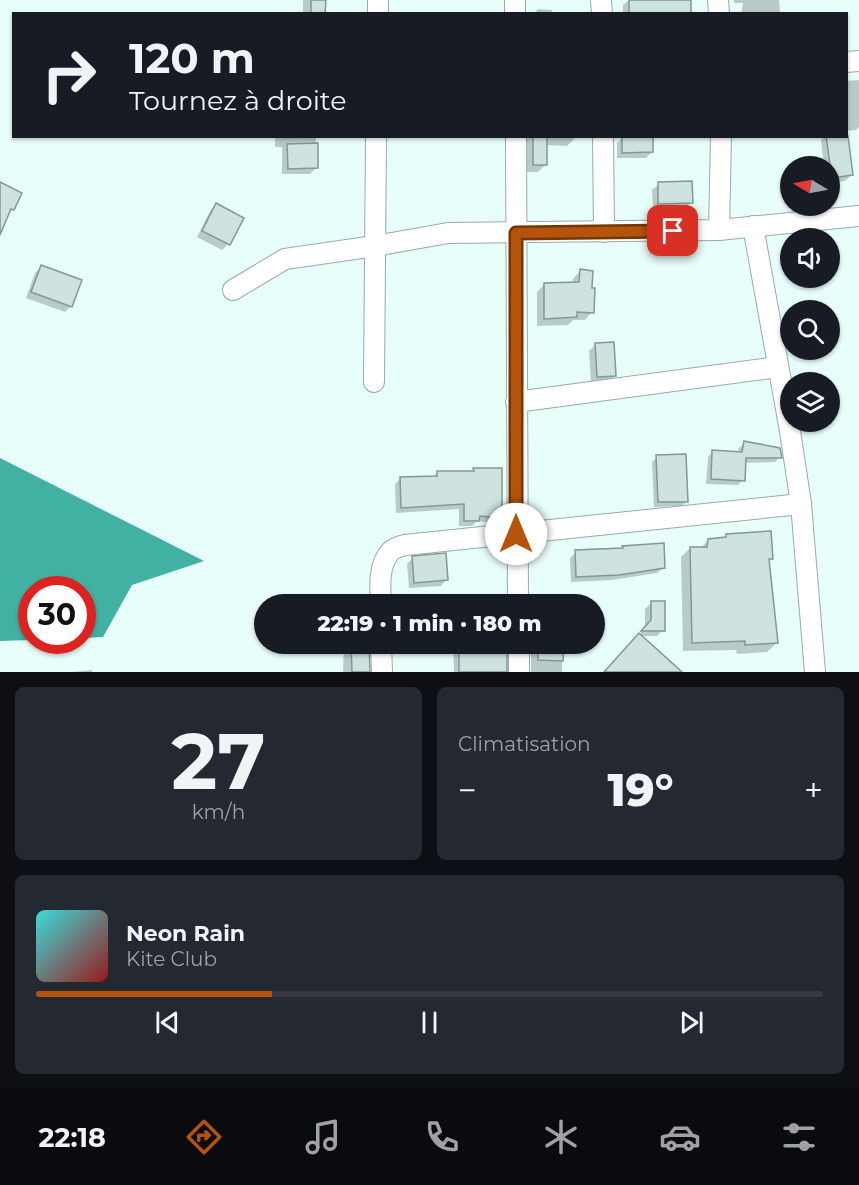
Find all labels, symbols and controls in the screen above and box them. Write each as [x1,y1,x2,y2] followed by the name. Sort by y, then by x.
[129,32,255,84] text: 120 m
[30,36,108,114] icon: right
[129,84,347,117] text: Tournez à droite
[780,156,840,216] north arrow
[780,156,840,432] map controls
[647,205,698,256] pin
[656,214,689,247] icon: arrive
[780,228,840,288] button: sound
[780,300,840,360] button: search
[780,372,840,432] button: layers
[484,502,548,566] position arrow
[18,576,96,654] speed limit sign: 30
[317,610,542,637] text: 22:19 · 1 min · 180 m
[171,713,266,809] text: 27
[458,732,591,756] text: Climatisation
[607,762,674,817] text: 19°
[458,770,477,810] text: −
[804,770,823,810] text: +
[192,800,245,824] text: km/h
[126,920,245,947] text: Neon Rain
[126,947,217,971] text: Kite Club
[151,1006,184,1039] icon: previous
[413,1006,446,1039] icon: pause
[675,1006,708,1039] icon: next
[183,1116,225,1158] icon: directions
[302,1116,344,1158] icon: music
[421,1116,463,1158] icon: phone
[540,1116,582,1158] icon: climate
[659,1116,701,1158] icon: car
[778,1116,820,1158] icon: filters
[39,1121,106,1154] text: 22:18

